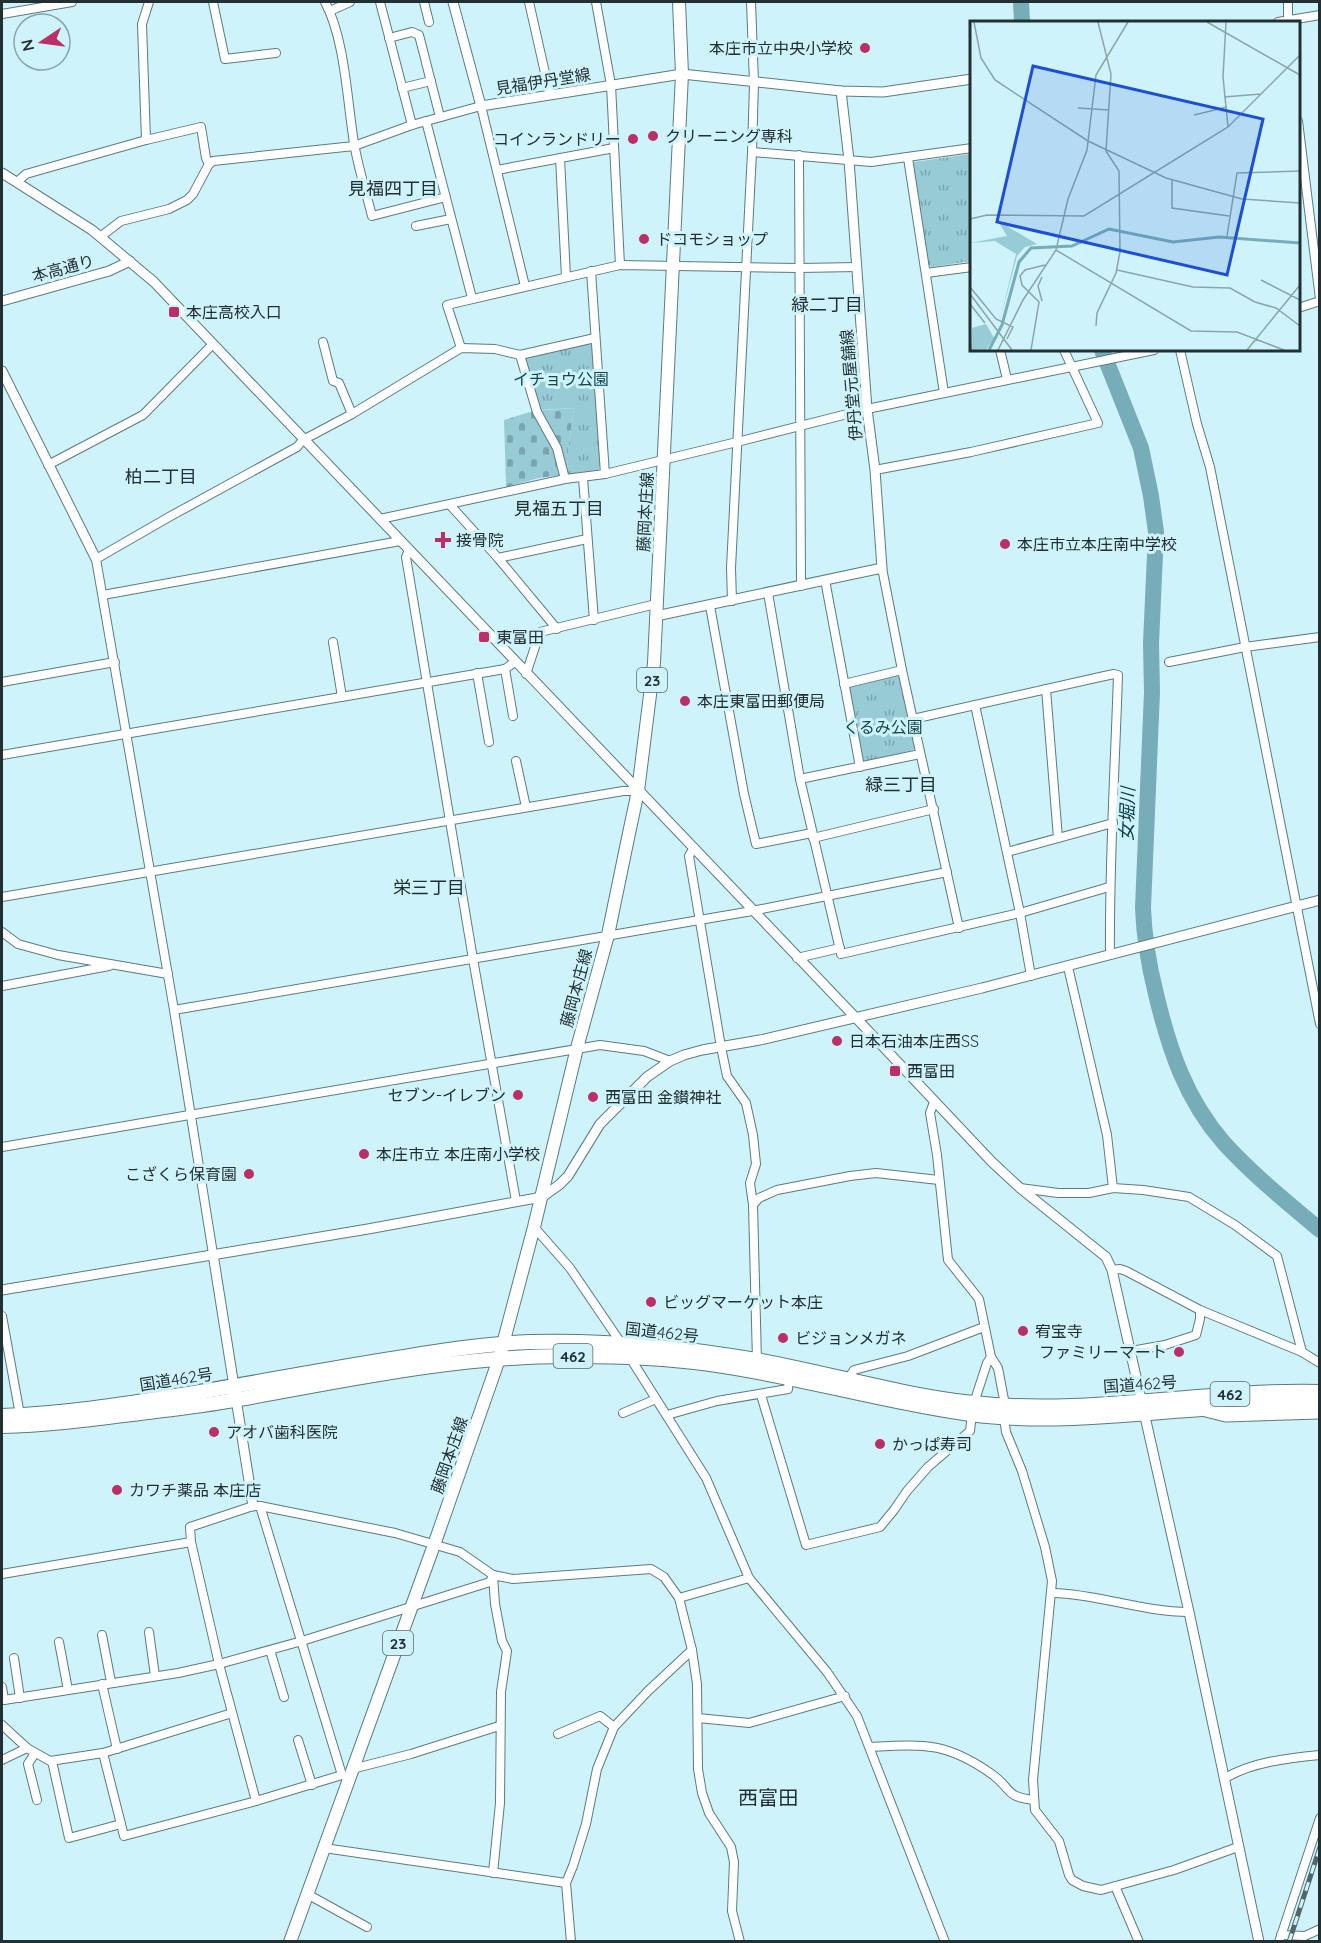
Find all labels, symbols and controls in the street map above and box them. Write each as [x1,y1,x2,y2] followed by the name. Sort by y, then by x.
[12,12,72,72] north arrow
[970,21,1300,351] inset map
[16,37,38,53] text: N
[709,38,853,58] place label: 本庄市立中央小学校
[858,41,872,55] marker: 本庄市立中央小学校
[494,64,592,98] street label: 見福伊丹堂線
[665,126,793,146] place label: クリーニング専科
[493,129,621,149] place label: コインランドリー
[646,129,660,143] marker: クリーニング専科
[626,132,640,146] marker: コインランドリー
[348,177,438,200] district label: 見福四丁目
[656,229,768,249] place label: ドコモショップ
[637,232,651,246] marker: ドコモショップ
[29,250,97,286] street label: 本高通り
[791,293,863,316] district label: 緑二丁目
[186,302,282,322] place label: 本庄高校入口
[167,305,181,319] marker: 本庄高校入口
[836,328,866,442] street label: 伊丹堂元屋舗線
[513,369,609,389] park label: イチョウ公園
[125,465,197,488] district label: 柏二丁目
[633,472,657,552] street label: 藤岡本庄線
[514,497,604,520] district label: 見福五丁目
[456,530,504,550] place label: 接骨院
[434,531,452,549] marker: 接骨院
[1017,534,1177,554] place label: 本庄市立本庄南中学校
[998,537,1012,551] marker: 本庄市立本庄南中学校
[496,627,544,647] place label: 東富田
[477,630,491,644] marker: 東富田
[637,668,667,692] road number: 23
[697,691,825,711] place label: 本庄東富田郵便局
[678,694,692,708] marker: 本庄東富田郵便局
[843,717,923,737] park label: くるみ公園
[865,773,937,796] district label: 緑三丁目
[1115,785,1140,841] water label: 女堀川
[393,876,465,899] district label: 栄三丁目
[556,947,596,1029] street label: 藤岡本庄線
[849,1031,979,1051] place label: 日本石油本庄西SS
[830,1034,844,1048] marker: 日本石油本庄西SS
[907,1061,955,1081] place label: 西富田
[888,1064,902,1078] marker: 西富田
[388,1085,506,1105] place label: セブン-イレブン
[605,1087,721,1107] place label: 西富田 金鑚神社
[511,1088,525,1102] marker: セブン-イレブン
[586,1090,600,1104] marker: 西富田 金鑚神社
[376,1144,540,1164] place label: 本庄市立 本庄南小学校
[357,1147,371,1161] marker: 本庄市立 本庄南小学校
[125,1164,237,1184] place label: こざくら保育園
[242,1167,256,1181] marker: こざくら保育園
[663,1292,823,1312] place label: ビッグマーケット本庄
[644,1295,658,1309] marker: ビッグマーケット本庄
[624,1318,700,1346] street label: 国道462号
[1035,1321,1083,1341] place label: 宥宝寺
[1016,1324,1030,1338] marker: 宥宝寺
[795,1328,907,1348] place label: ビジョンメガネ
[776,1331,790,1345] marker: ビジョンメガネ
[1039,1342,1167,1362] place label: ファミリーマート
[554,1344,592,1368] road number: 462
[1172,1345,1186,1359] marker: ファミリーマート
[138,1363,214,1395] street label: 国道462号
[1102,1371,1178,1397] street label: 国道462号
[1210,1382,1250,1406] road number: 462
[427,1414,471,1496] street label: 藤岡本庄線
[226,1422,338,1442] place label: アオバ歯科医院
[207,1425,221,1439] marker: アオバ歯科医院
[892,1434,972,1454] place label: かっぱ寿司
[873,1437,887,1451] marker: かっぱ寿司
[129,1480,261,1500] place label: カワチ薬品 本庄店
[110,1483,124,1497] marker: カワチ薬品 本庄店
[383,1631,413,1655] road number: 23
[738,1785,798,1810] district label: 西富田

